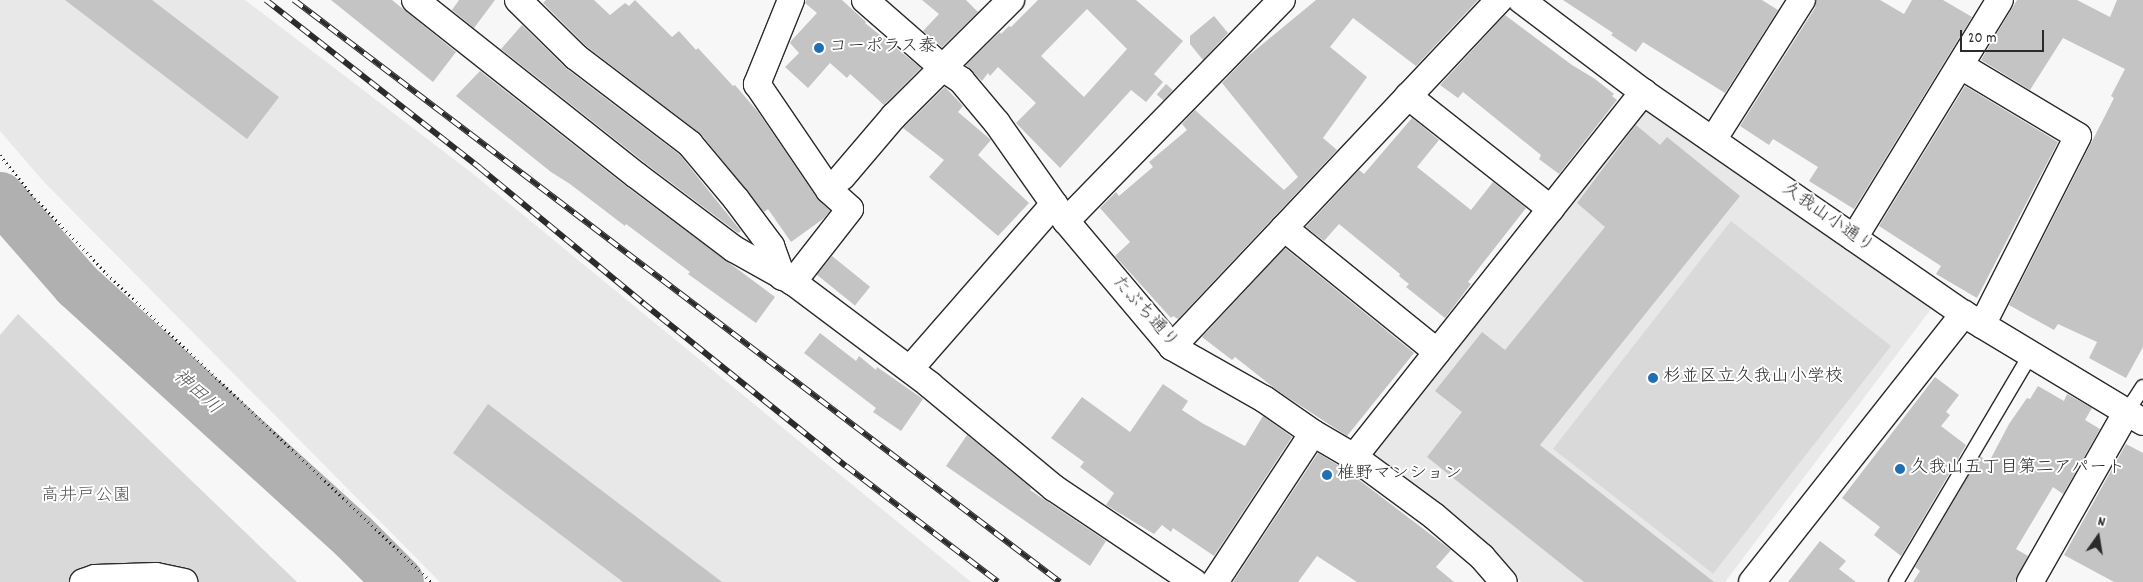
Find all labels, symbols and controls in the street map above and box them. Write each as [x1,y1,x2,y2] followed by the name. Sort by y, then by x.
[1963,20,2047,52] scale bar
[1968,28,1996,50] text: 20 m
[829,37,937,59] place label: コーポラス泰
[813,42,825,54] marker: コーポラス泰
[1777,179,1877,259] street label: 久我山小通り
[1106,272,1182,354] street label: たぶち通り
[167,365,225,421] water label: 神田川
[1663,367,1843,389] place label: 杉並区立久我山小学校
[1647,372,1659,384] marker: 杉並区立久我山小学校
[1910,458,2126,480] place label: 久我山五丁目第二アパート
[1894,463,1906,475] marker: 久我山五丁目第二アパート
[1337,464,1463,486] place label: 椎野マンション
[1321,469,1333,481] marker: 椎野マンション
[41,486,131,508] park label: 高井戸公園
[2073,512,2123,562] north arrow
[2096,512,2107,533] text: N

